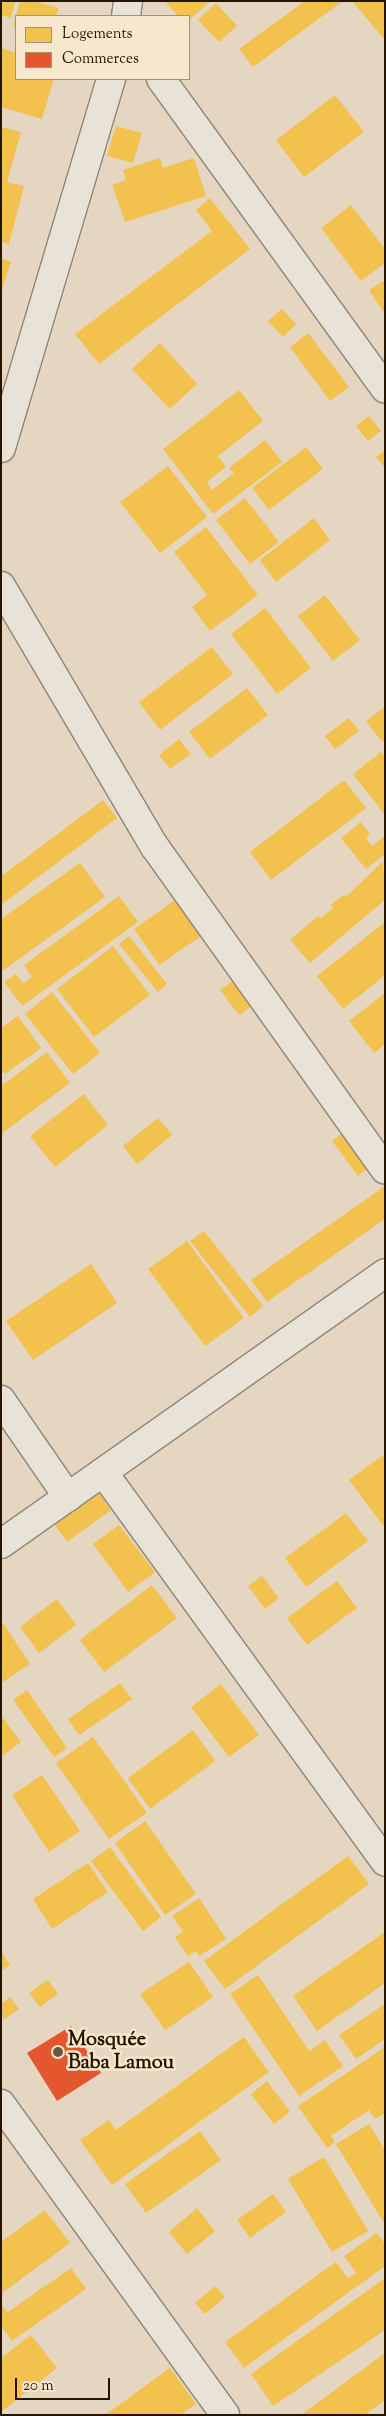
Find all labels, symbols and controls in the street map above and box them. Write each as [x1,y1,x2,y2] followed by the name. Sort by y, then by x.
[15,15,190,80] legend
[62,24,132,45] text: Logements
[62,49,139,70] text: Commerces
[68,2028,174,2075] place label: Mosquée Baba Lamou
[52,2046,64,2058] marker: Mosquée Baba Lamou
[18,2368,112,2400] scale bar
[23,2376,54,2397] text: 20 m

